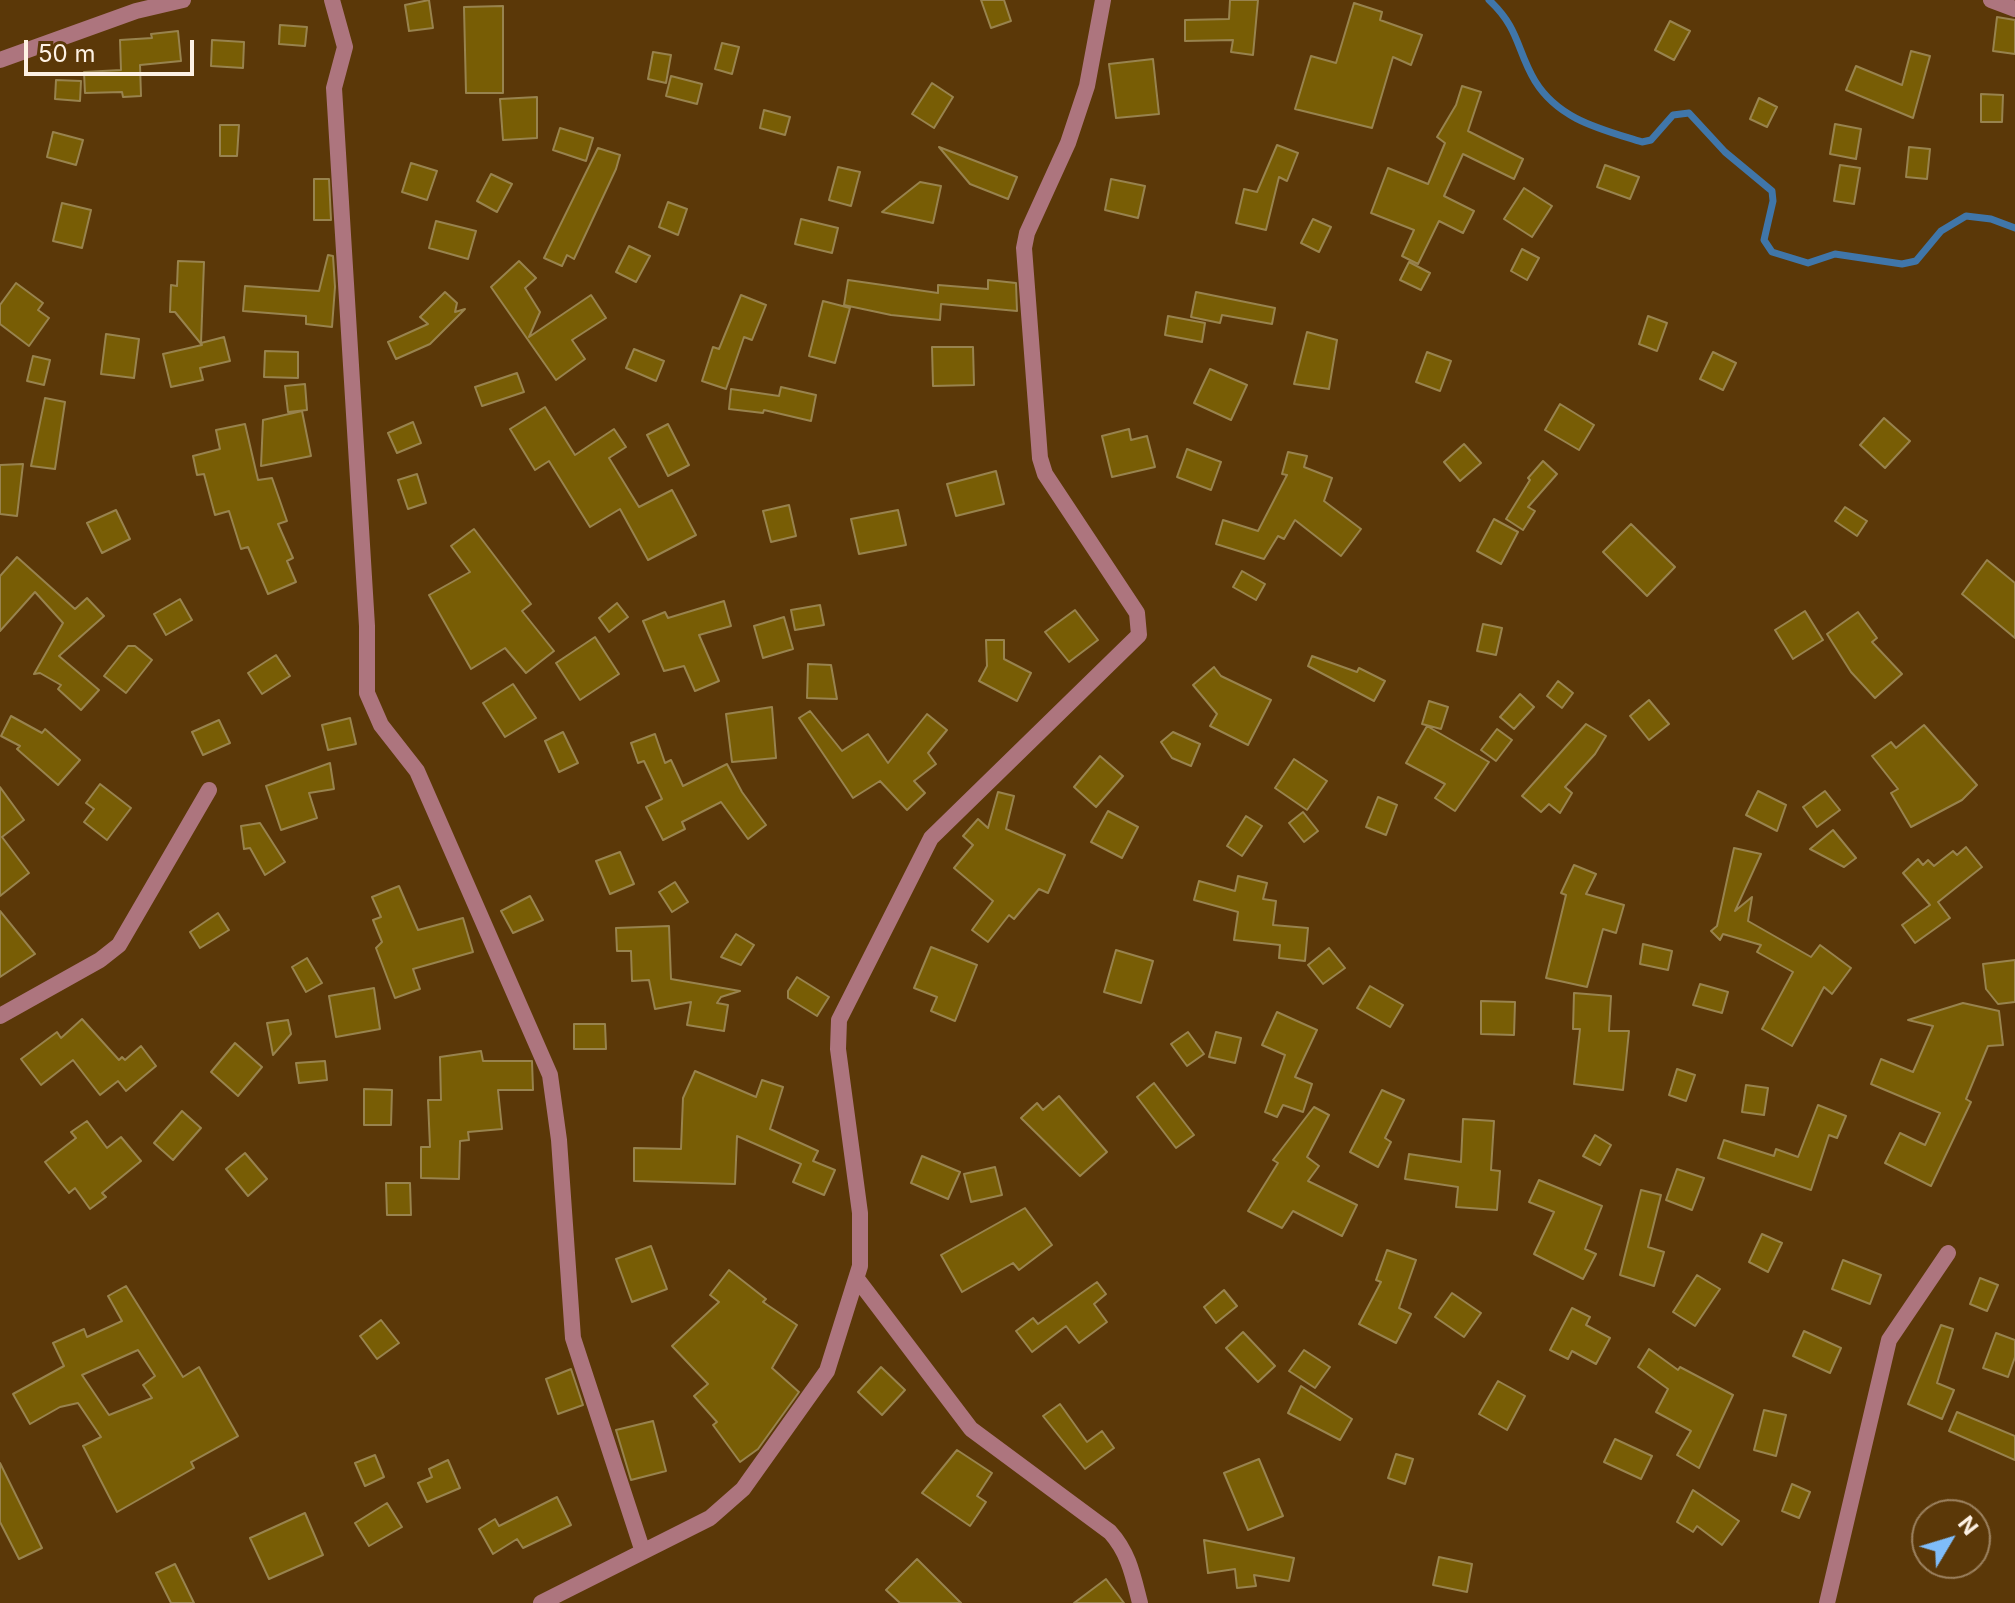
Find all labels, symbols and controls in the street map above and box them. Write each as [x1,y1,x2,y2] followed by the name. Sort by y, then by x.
[28,24,198,74] scale bar
[38,39,96,68] text: 50 m
[1911,1499,1991,1579] north arrow
[1953,1511,1984,1540] text: N

